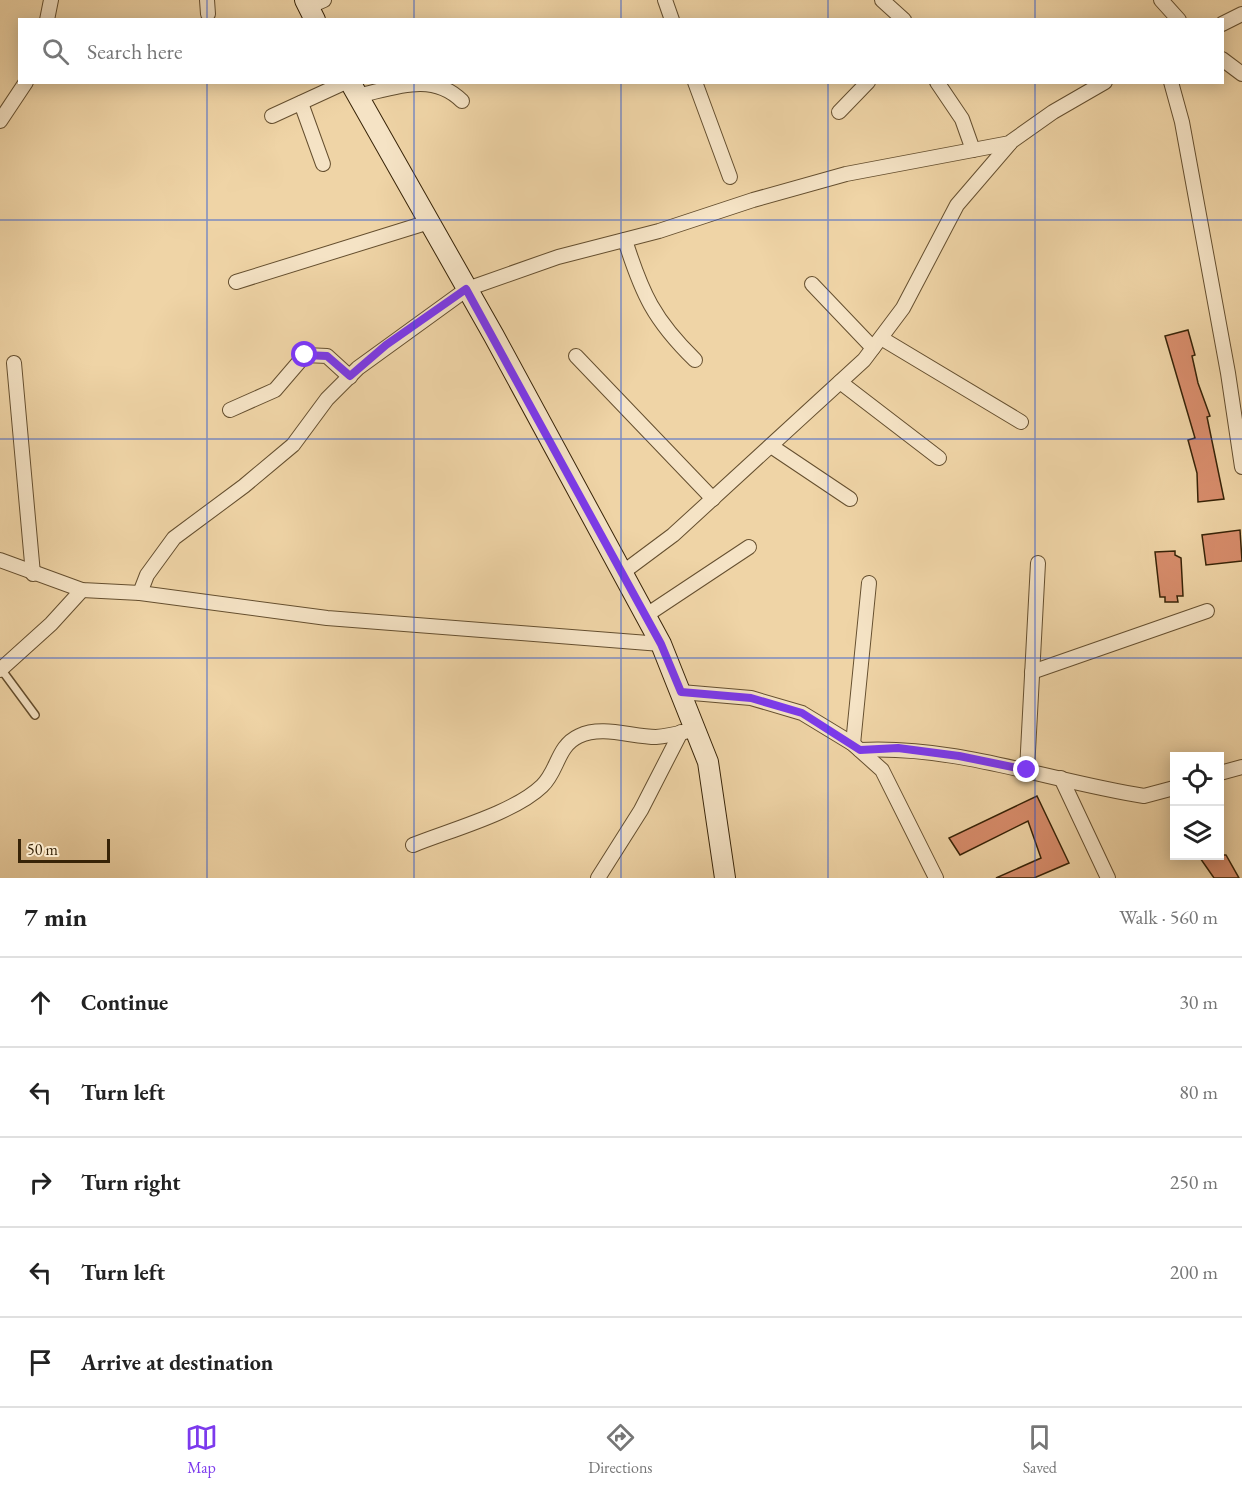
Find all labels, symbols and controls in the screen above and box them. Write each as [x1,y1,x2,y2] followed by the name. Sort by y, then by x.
[18,18,1224,84] search box
[39,35,72,68] icon: search
[87,37,182,66] text: Search here
[291,341,317,367] route start
[1170,752,1224,860] map controls
[1170,752,1224,806] button: locate
[1013,756,1039,782] route end
[1170,806,1224,860] button: layers
[18,836,110,864] scale bar
[27,839,58,860] text: 50 m
[24,900,87,934] text: 7 min
[1119,904,1218,930] text: Walk · 560 m
[24,986,57,1019] icon: ahead
[81,988,168,1017] text: Continue
[1179,989,1218,1015] text: 30 m
[24,1076,57,1109] icon: left
[81,1078,165,1107] text: Turn left
[1179,1079,1218,1105] text: 80 m
[24,1166,57,1199] icon: right
[81,1168,180,1197] text: Turn right
[1170,1169,1218,1195] text: 250 m
[24,1256,57,1289] icon: left
[81,1258,165,1287] text: Turn left
[1170,1259,1218,1285] text: 200 m
[24,1346,57,1379] icon: arrive
[81,1348,273,1377] text: Arrive at destination
[185,1421,218,1478] tab: Map
[588,1421,653,1478] tab: Directions
[1023,1421,1057,1478] tab: Saved

